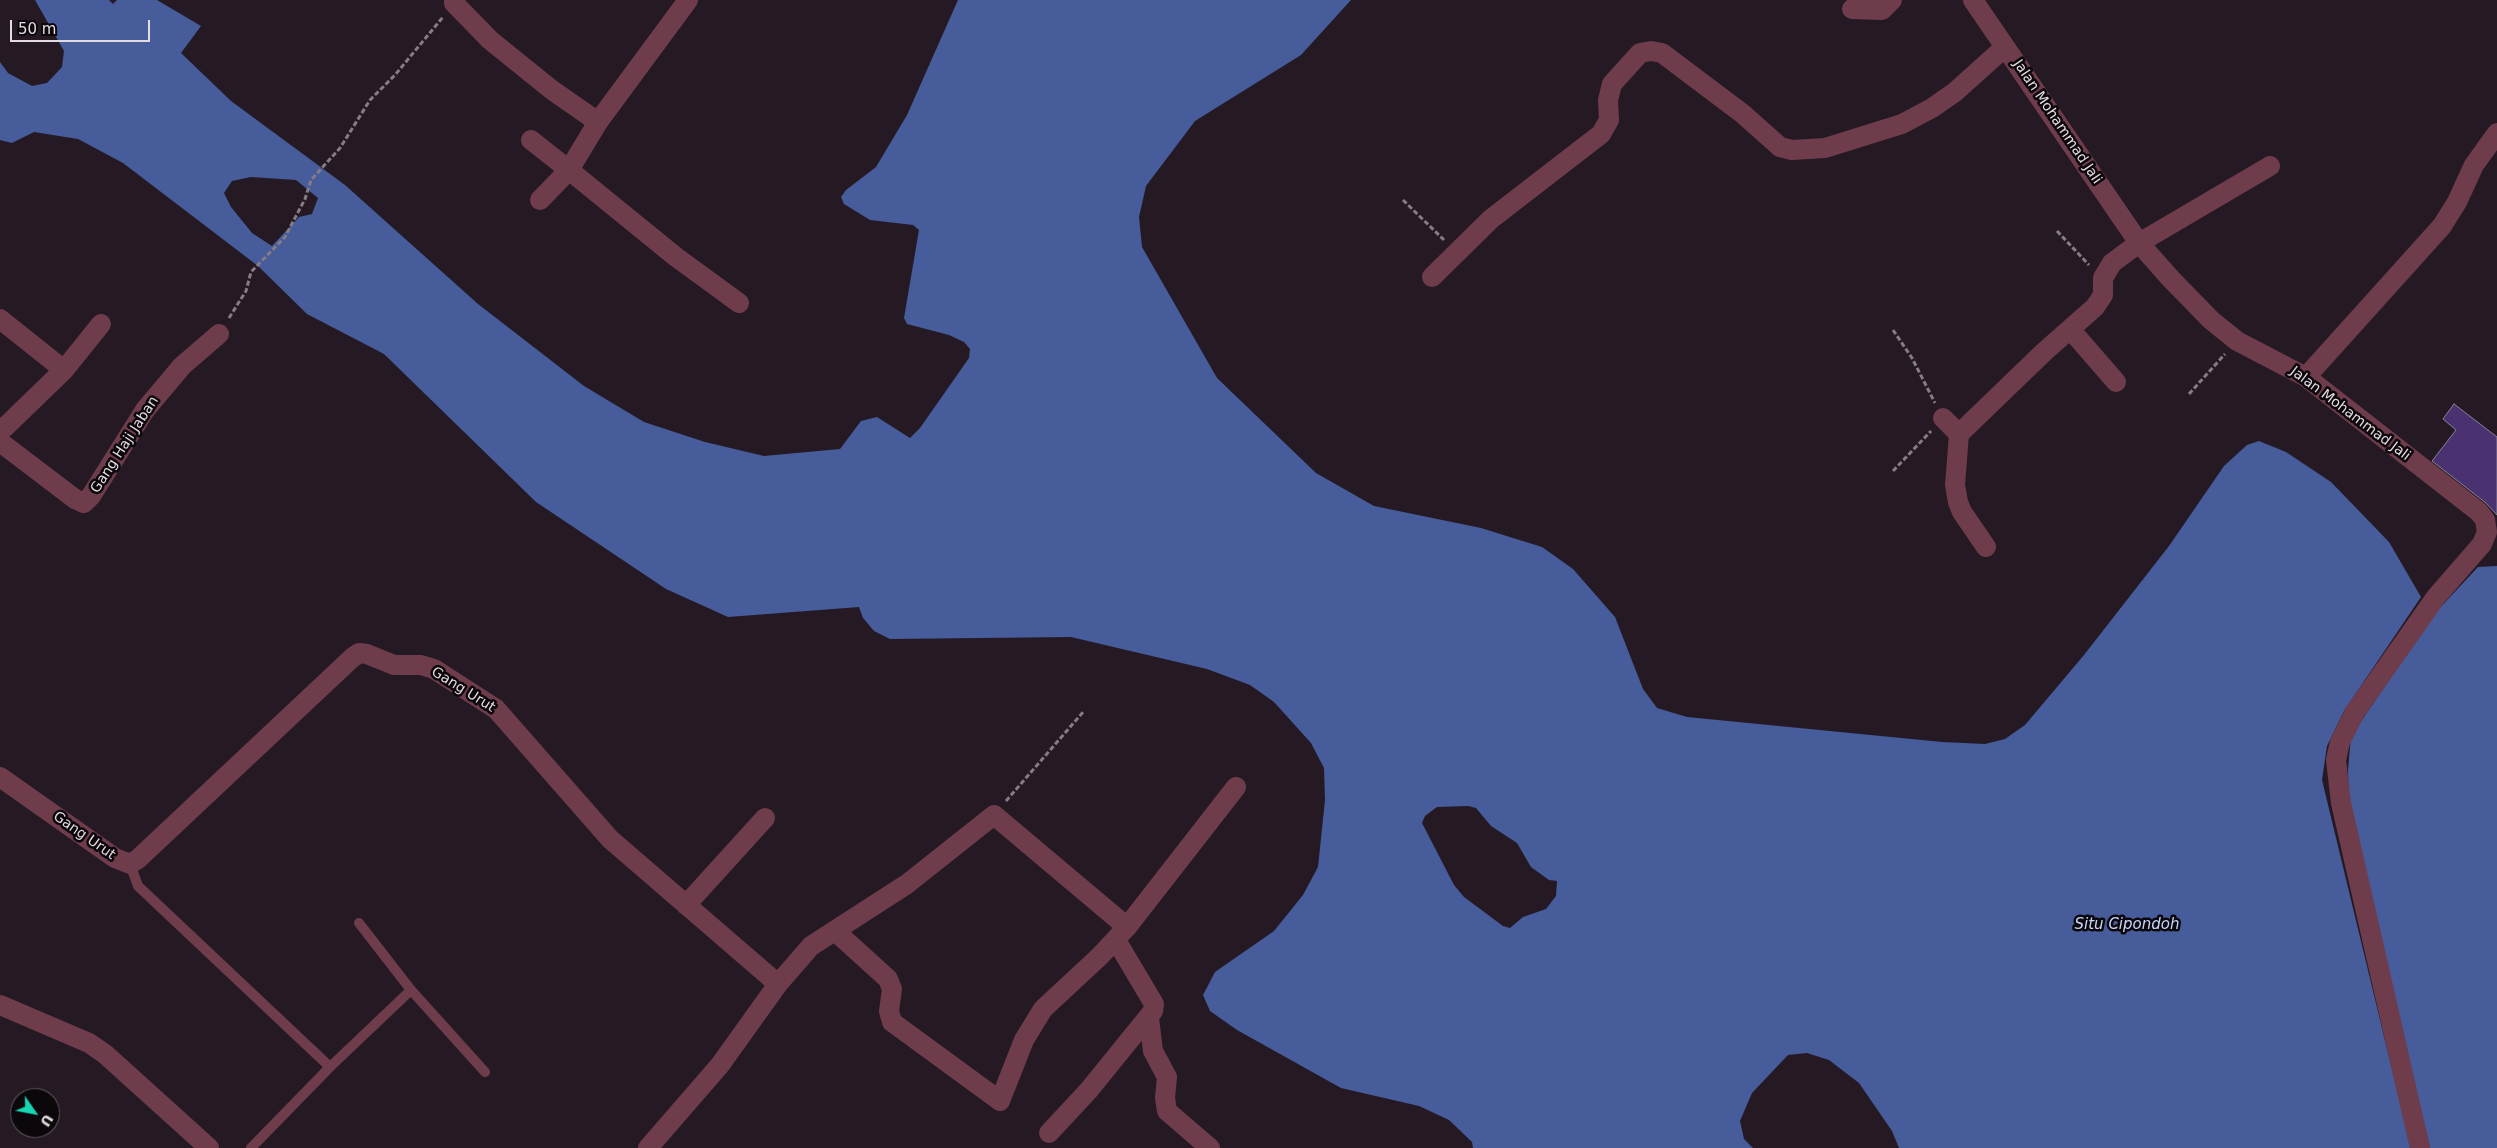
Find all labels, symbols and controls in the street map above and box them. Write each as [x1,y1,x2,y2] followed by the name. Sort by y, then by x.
[12,10,152,42] scale bar
[18,20,56,38] text: 50 m
[2009,57,2105,187] street label: Jalan Mohammad Jali
[2287,363,2413,465] street label: Jalan Mohammad Jali
[87,393,163,497] street label: Gang Haji Jaban
[428,664,498,716] street label: Gang Urut
[50,808,118,864] street label: Gang Urut
[2075,916,2179,934] water label: Situ Cipondoh
[10,1088,60,1138] north arrow
[37,1111,57,1130] text: U

